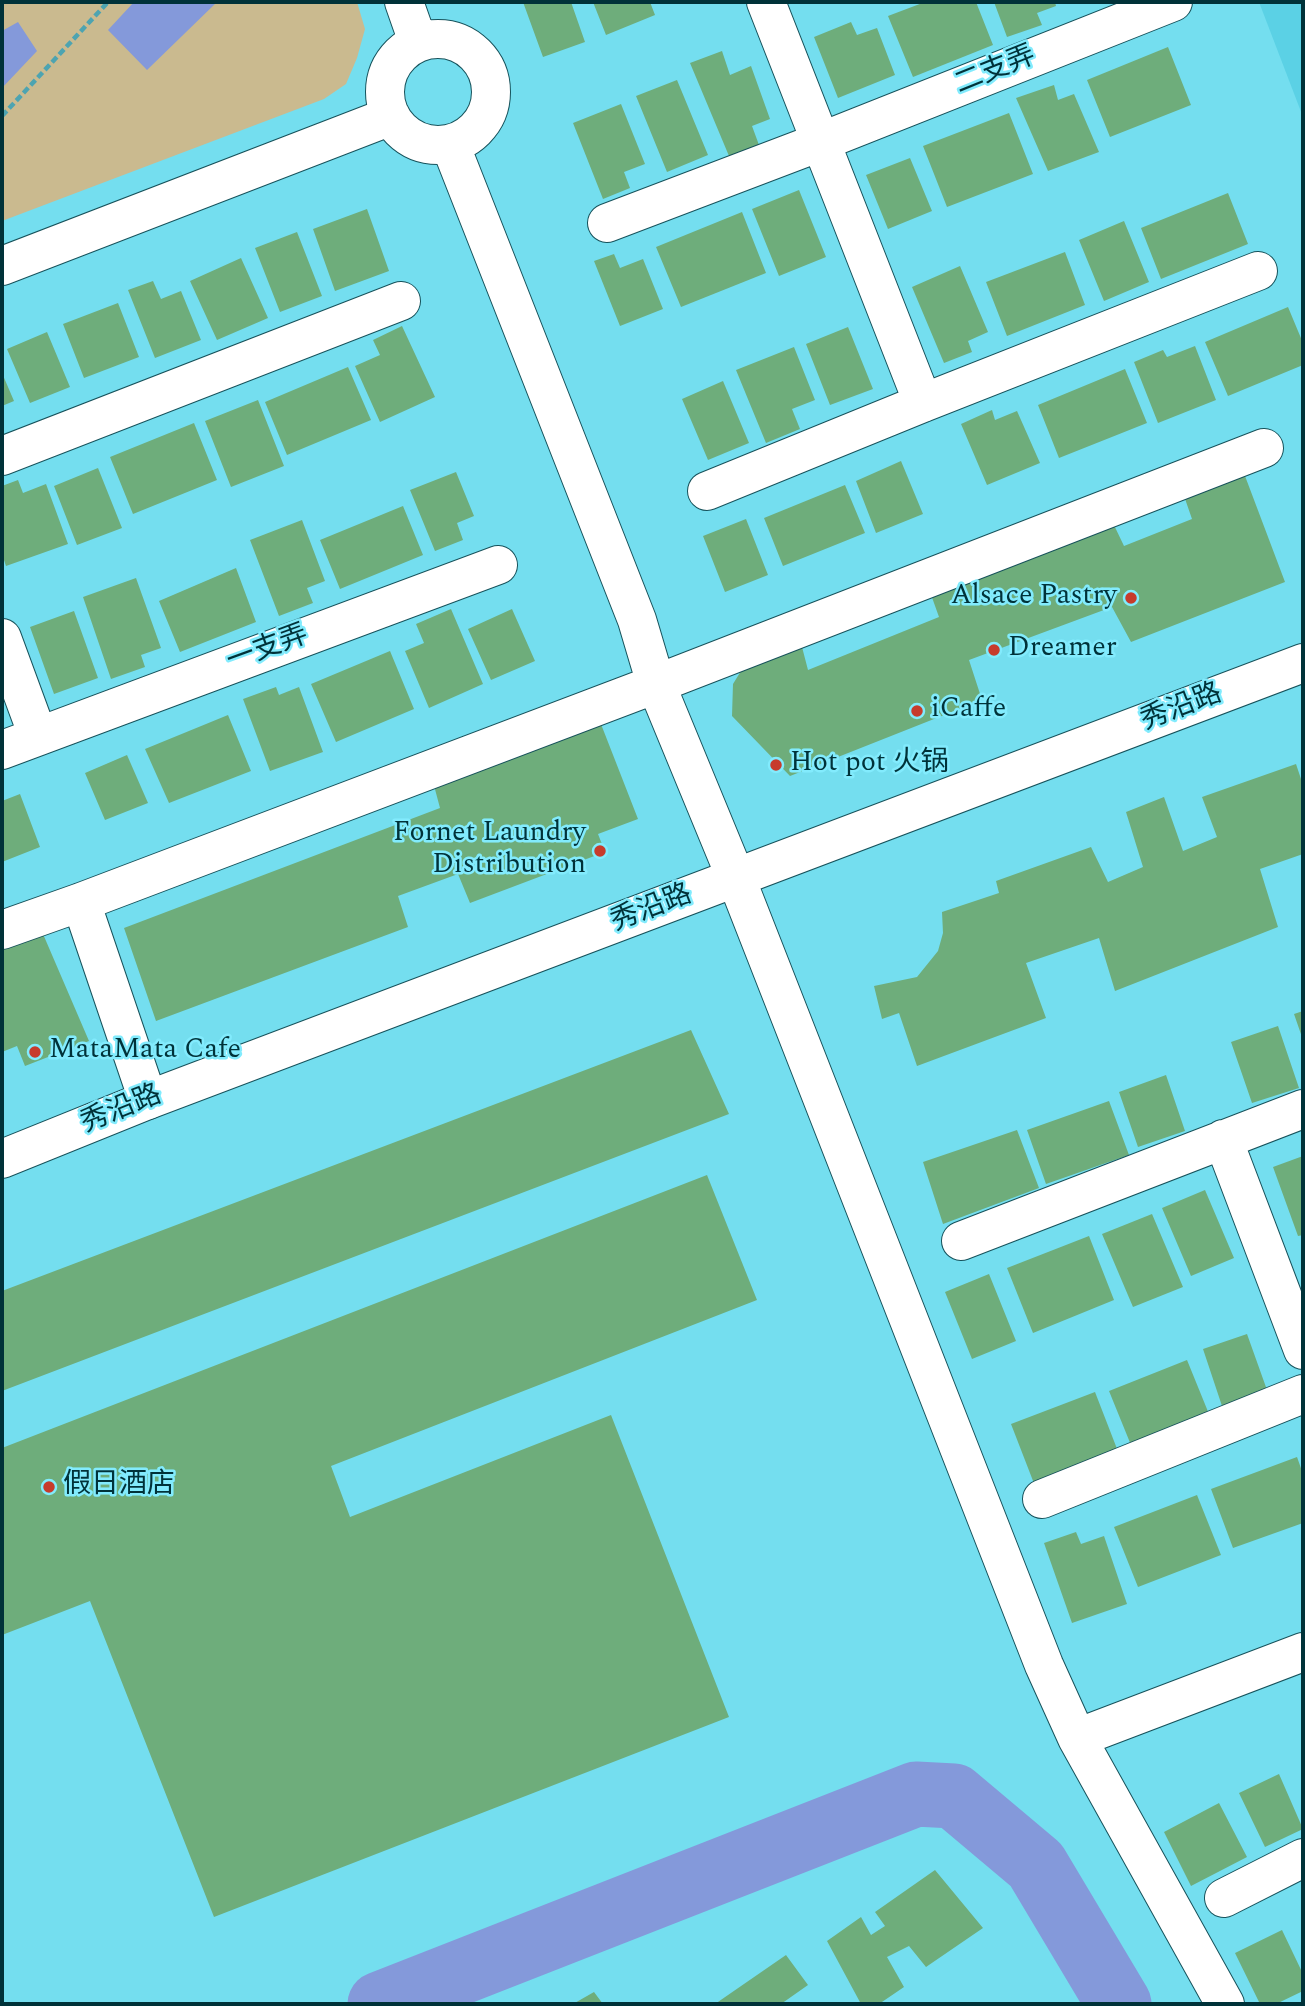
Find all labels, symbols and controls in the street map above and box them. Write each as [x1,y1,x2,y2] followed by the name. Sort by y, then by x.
[951,41,1041,103] street label: 二支弄
[951,581,1117,615] place label: Alsace Pastry
[1123,590,1139,606] marker: Alsace Pastry
[223,620,313,680] street label: 一支弄
[1008,633,1117,667] place label: Dreamer
[986,642,1002,658] marker: Dreamer
[1137,678,1227,740] street label: 秀沿路
[931,694,1006,728] place label: iCaffe
[909,703,925,719] marker: iCaffe
[790,748,949,782] place label: Hot pot 火锅
[768,757,784,773] marker: Hot pot 火锅
[393,818,586,884] place label: Fornet Laundry Distribution
[592,843,608,859] marker: Fornet Laundry Distribution
[607,879,697,941] street label: 秀沿路
[49,1035,241,1069] place label: MataMata Cafe
[27,1044,43,1060] marker: MataMata Cafe
[77,1080,167,1142] street label: 秀沿路
[63,1470,175,1504] place label: 假日酒店
[41,1479,57,1495] marker: 假日酒店

